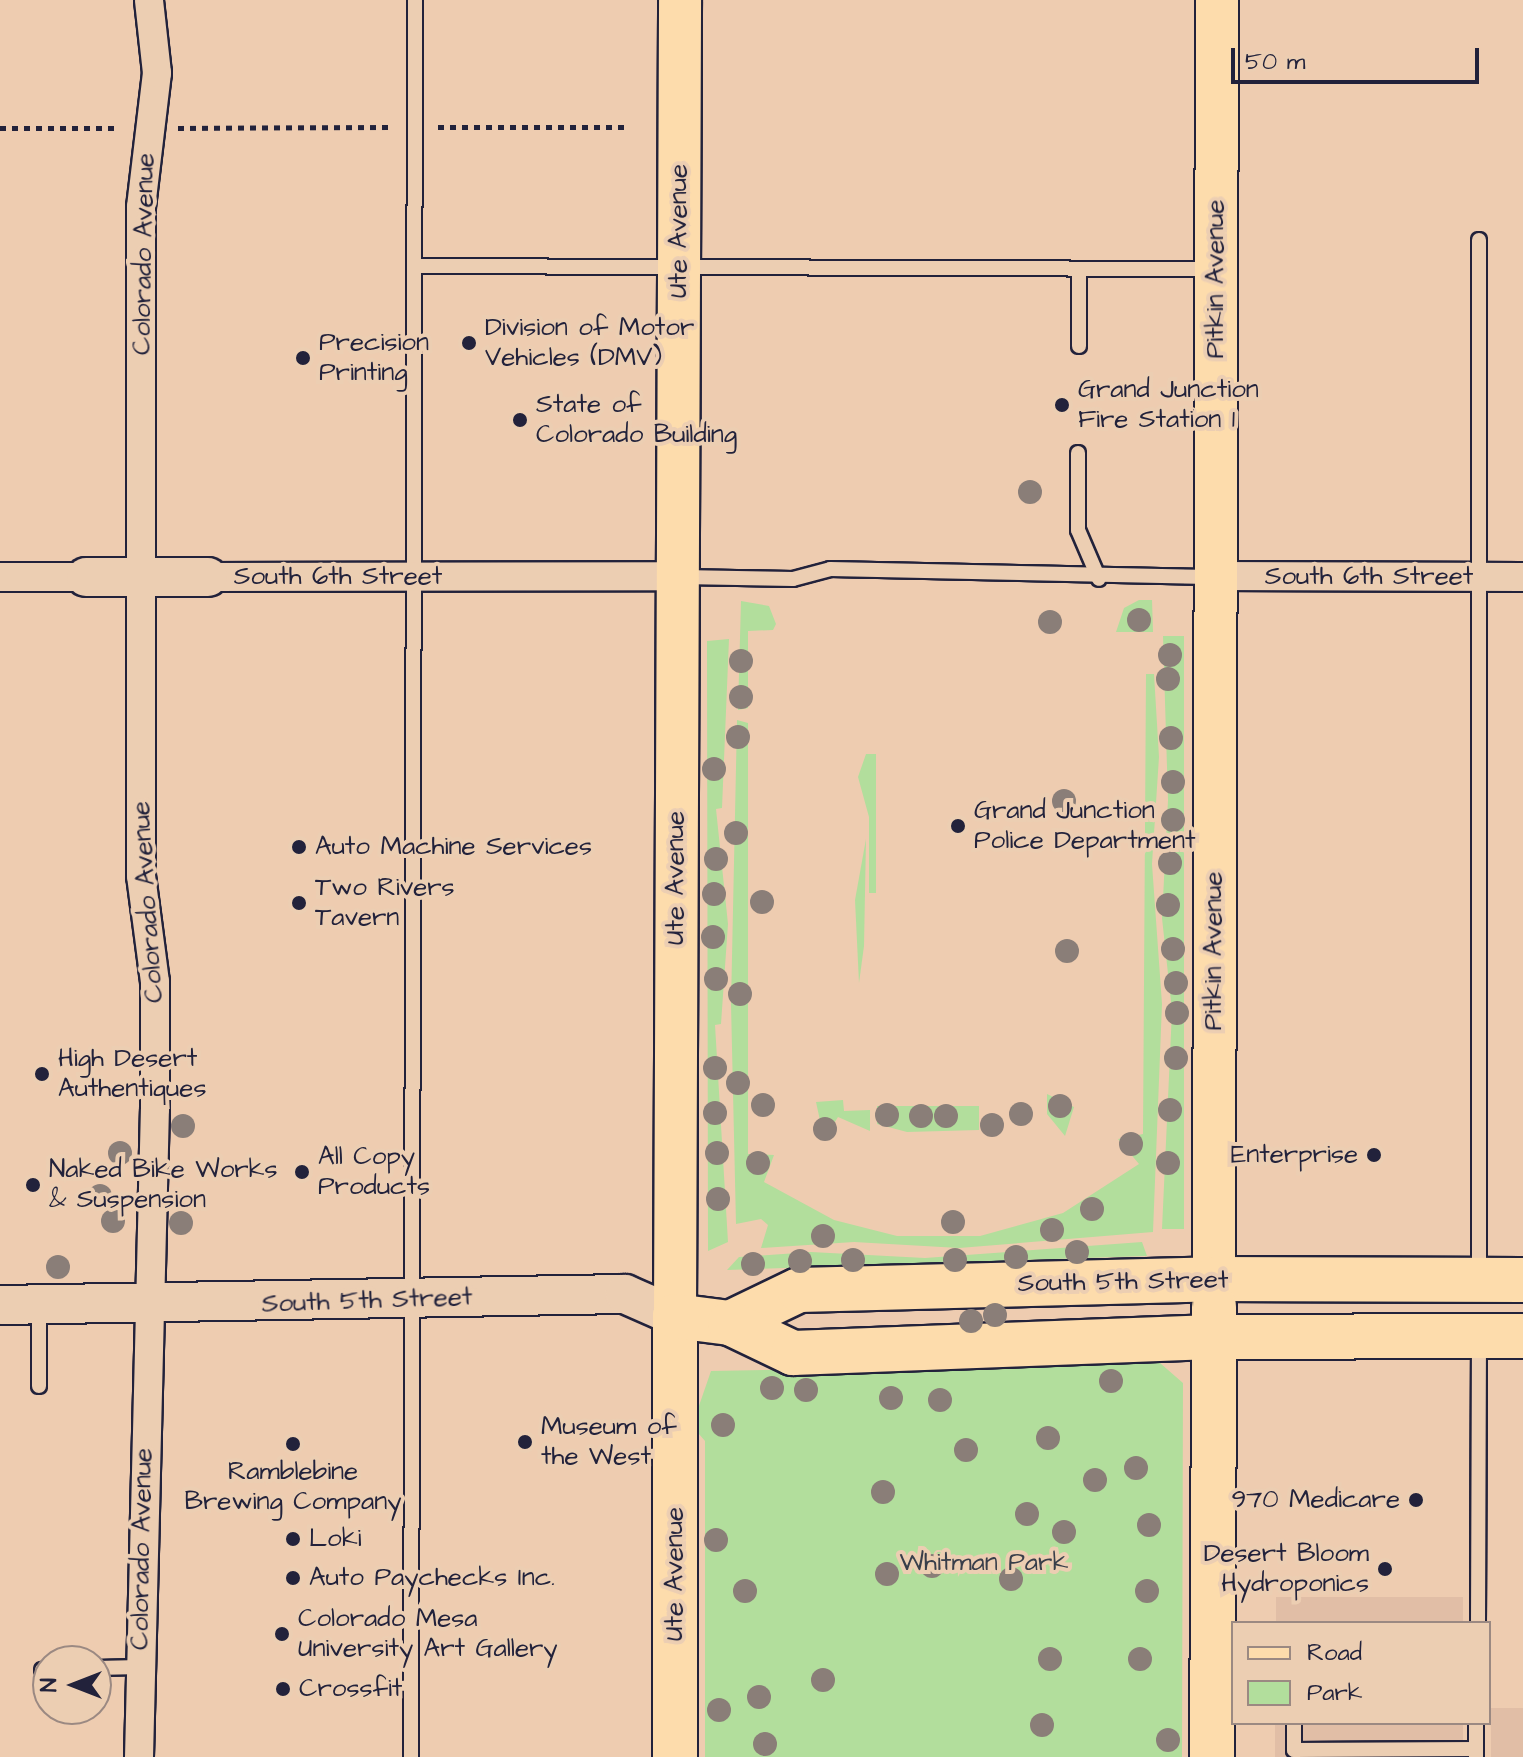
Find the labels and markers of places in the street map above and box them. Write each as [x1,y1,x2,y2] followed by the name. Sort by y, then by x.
[485,312,694,374] place label: Division of Motor Vehicles (DMV)
[319,327,429,388] place label: Precision Printing
[460,334,478,352] marker: Division of Motor Vehicles (DMV)
[294,349,312,367] marker: Precision Printing
[1078,374,1259,436] place label: Grand Junction Fire Station 1
[536,389,737,450] place label: State of Colorado Building
[1053,396,1071,414] marker: Grand Junction Fire Station 1
[511,411,529,429] marker: State of Colorado Building
[974,795,1195,856] place label: Grand Junction Police Department
[949,817,967,835] marker: Grand Junction Police Department
[315,831,592,863] place label: Auto Machine Services
[290,838,308,856] marker: Auto Machine Services
[315,872,455,934] place label: Two Rivers Tavern
[290,894,308,912] marker: Two Rivers Tavern
[58,1043,206,1104] place label: High Desert Authentiques
[33,1065,51,1083] marker: High Desert Authentiques
[1231,1139,1358,1171] place label: Enterprise
[318,1141,430,1202] place label: All Copy Products
[1365,1146,1383,1164] marker: Enterprise
[49,1154,278,1216] place label: Naked Bike Works & Suspension
[293,1163,311,1181] marker: All Copy Products
[24,1176,42,1194] marker: Naked Bike Works & Suspension
[541,1411,677,1472] place label: Museum of the West
[516,1433,534,1451] marker: Museum of the West
[284,1435,302,1453] marker: Ramblebine Brewing Company
[185,1456,401,1518] place label: Ramblebine Brewing Company
[1231,1484,1400,1516] place label: 970 Medicare
[1407,1491,1425,1509] marker: 970 Medicare
[309,1523,362,1555] place label: Loki
[284,1530,302,1548] marker: Loki
[1204,1538,1369,1600] place label: Desert Bloom Hydroponics
[1376,1560,1394,1578] marker: Desert Bloom Hydroponics
[309,1562,555,1594] place label: Auto Paychecks Inc.
[284,1569,302,1587] marker: Auto Paychecks Inc.
[298,1603,558,1664] place label: Colorado Mesa University Art Gallery
[273,1625,291,1643] marker: Colorado Mesa University Art Gallery
[299,1673,402,1705] place label: Crossfit
[274,1680,292,1698] marker: Crossfit

